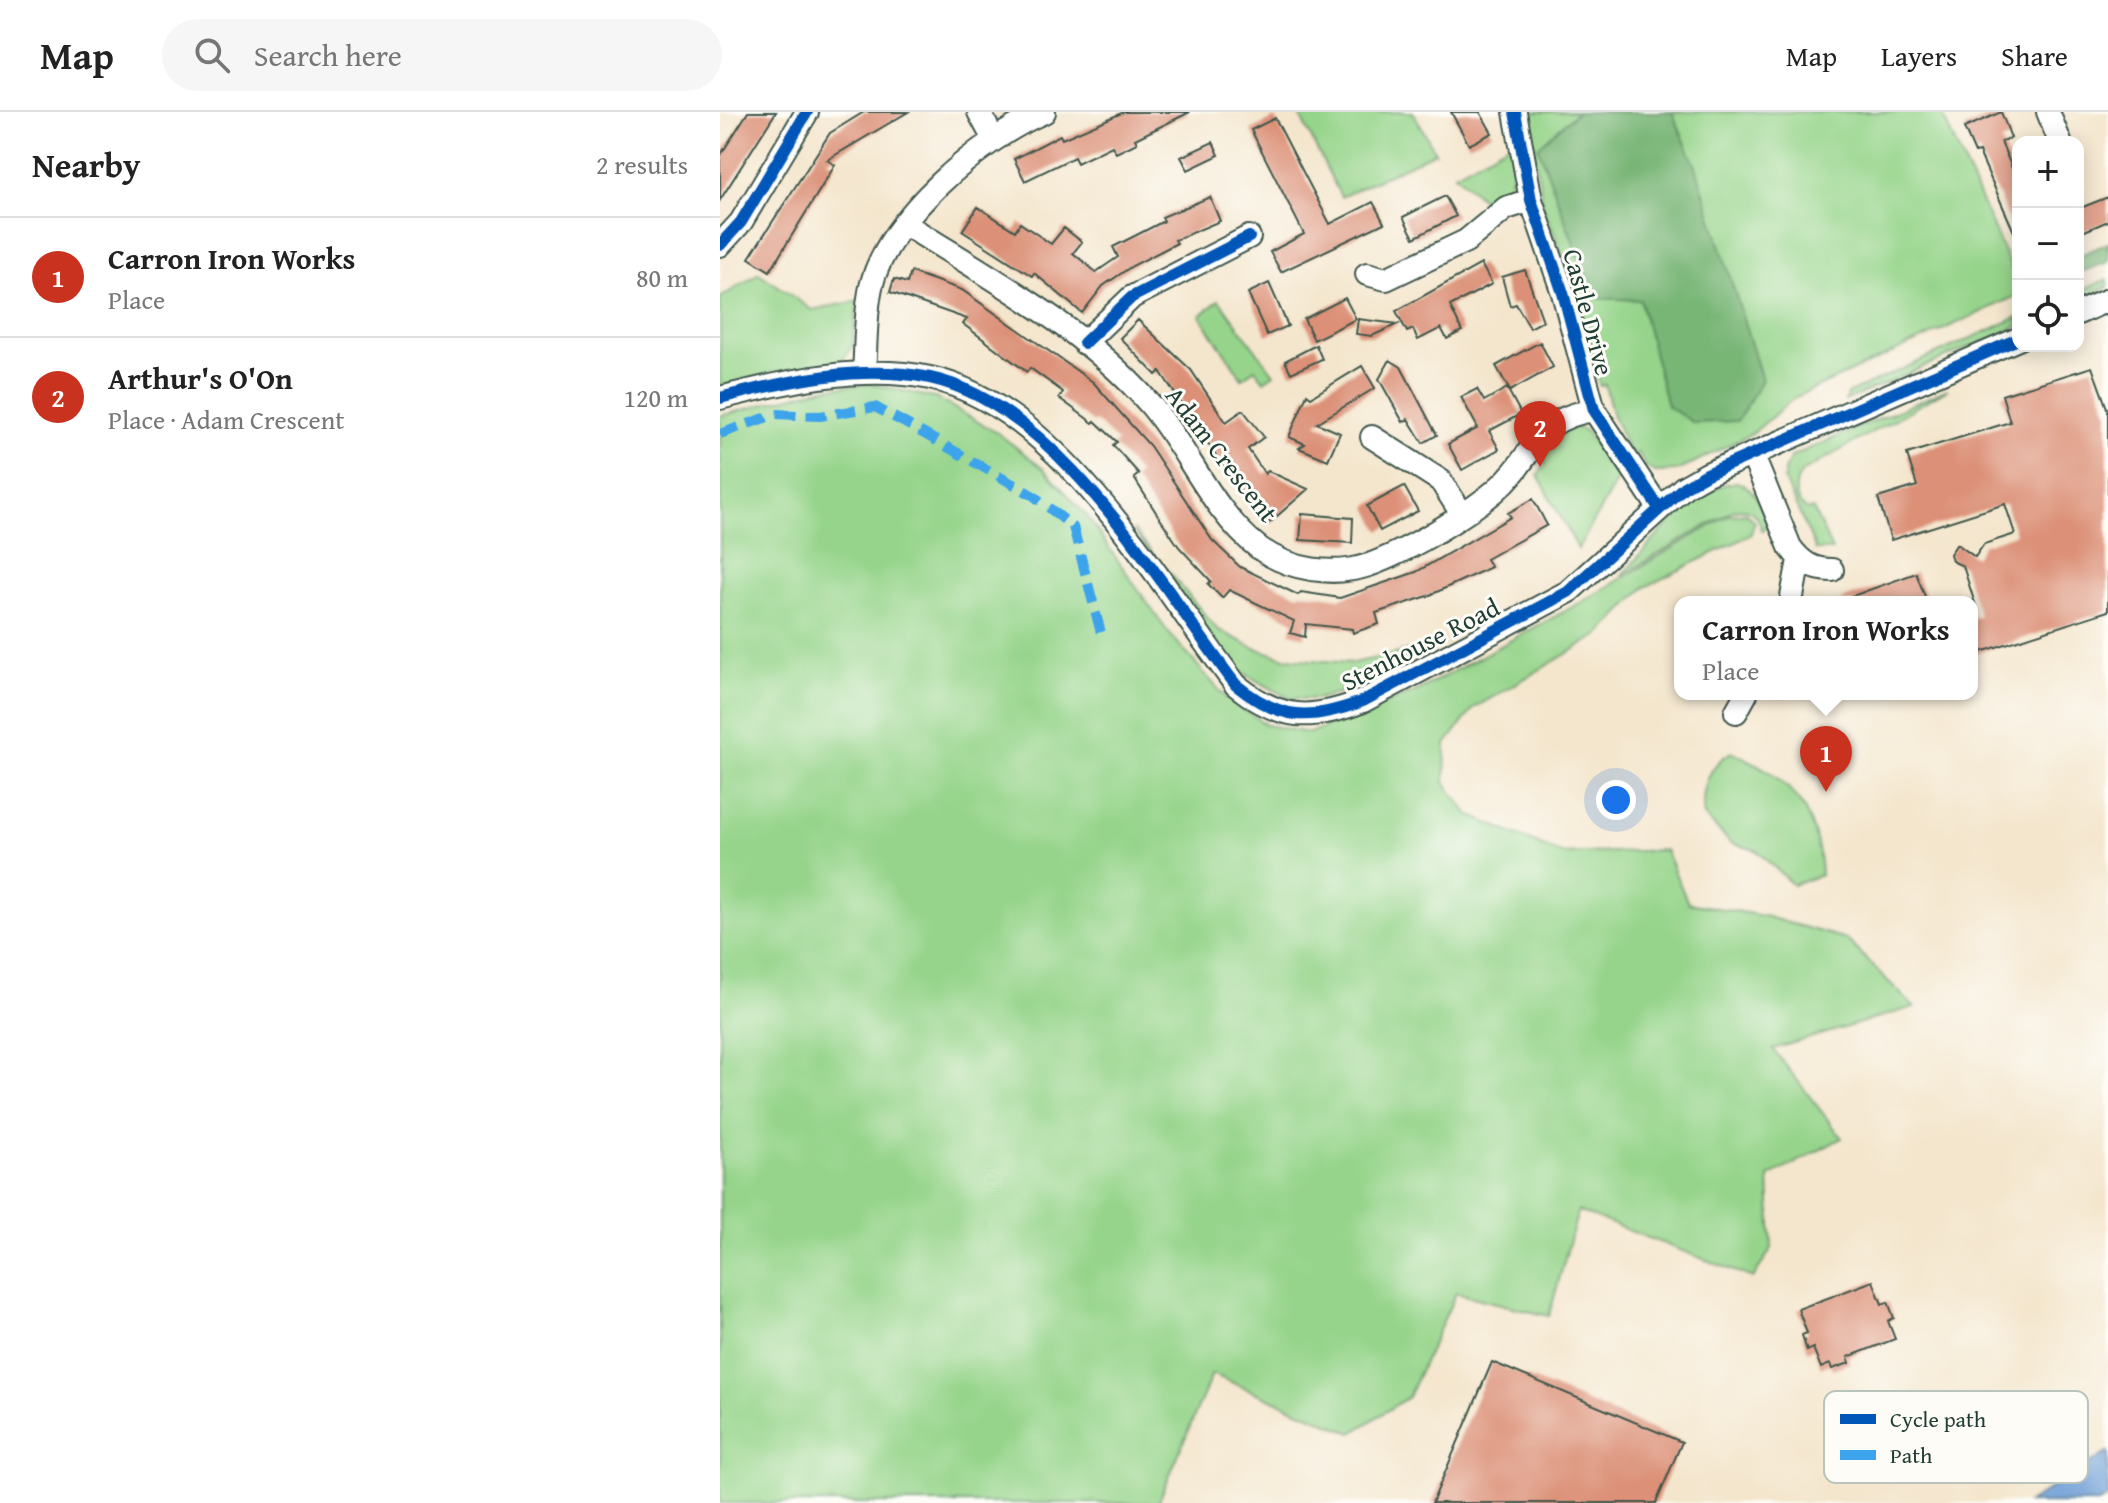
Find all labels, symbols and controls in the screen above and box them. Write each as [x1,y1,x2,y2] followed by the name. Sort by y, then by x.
[162,19,722,91] search box
[40,27,114,83] text: Map
[190,33,234,77] icon: search
[254,33,402,77] text: Search here
[1786,35,1837,76] text: Map
[1881,35,1957,76] text: Layers
[2001,35,2068,76] text: Share
[2012,136,2084,352] map controls
[2012,136,2084,208] button: +
[32,140,141,189] text: Nearby
[596,145,688,184] text: 2 results
[2012,208,2084,280] button: −
[108,236,356,280] text: Carron Iron Works
[1553,244,1625,380] street label: Castle Drive
[51,258,65,297] text: 1
[636,258,688,297] text: 80 m
[108,280,165,319] text: Place
[2012,280,2084,352] button: locate
[108,356,293,400] text: Arthur's O'On
[51,378,65,417] text: 2
[623,378,688,417] text: 120 m
[1156,378,1288,530] street label: Adam Crescent
[108,400,344,439] text: Place · Adam Crescent
[1514,401,1566,467] pin: 2
[1334,587,1506,701] street label: Stenhouse Road
[1674,596,1978,700] popup
[1702,607,1950,651] text: Carron Iron Works
[1702,651,1760,690] text: Place
[1800,726,1852,792] pin: 1
[1596,780,1636,820] your location
[1824,1391,2088,1483] legend
[1890,1403,1987,1435] text: Cycle path
[1890,1439,1933,1471] text: Path

